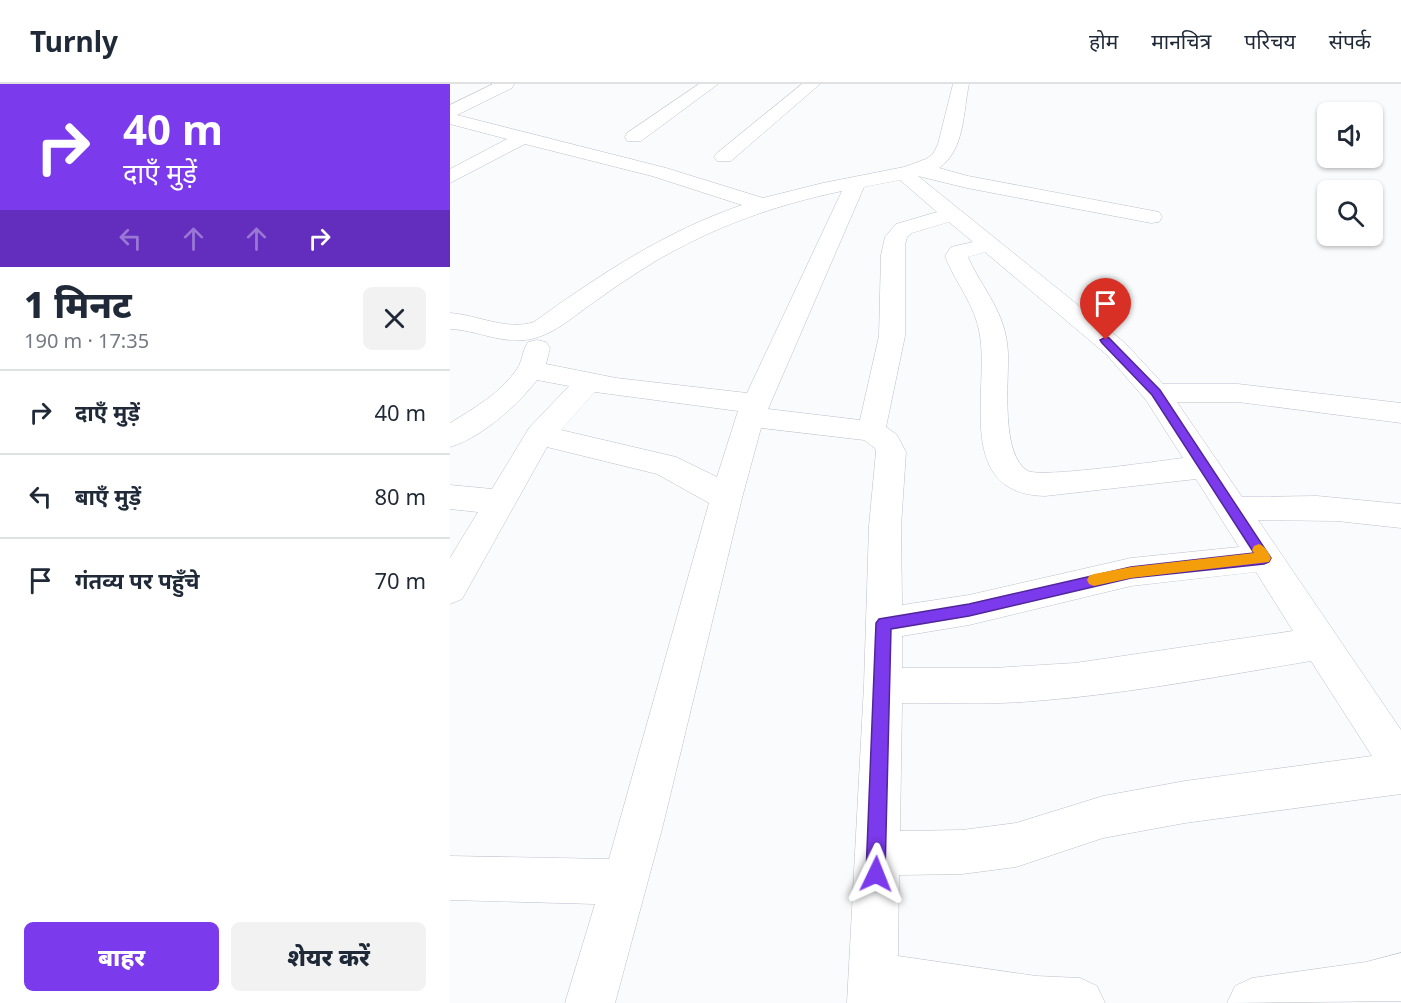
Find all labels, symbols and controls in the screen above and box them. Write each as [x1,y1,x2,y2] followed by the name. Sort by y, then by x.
[30,22,118,60] text: Turnly
[1089,27,1118,55] text: होम
[1151,27,1211,55] text: मानचित्र
[1244,27,1296,55] text: परिचय
[1329,27,1371,55] text: संपर्क
[123,100,223,157] text: 40 m
[1317,102,1383,246] map controls
[1317,102,1383,168] button: sound
[24,108,102,186] icon: right
[123,154,197,191] text: दाएँ मुड़ें
[1317,180,1383,246] button: search
[114,222,147,255] icon: left
[177,222,210,255] icon: ahead
[240,222,273,255] icon: ahead
[303,222,336,255] icon: right
[1080,278,1131,340] pin
[24,280,132,329] text: 1 मिनट
[363,287,426,350] button: close
[1089,287,1122,320] icon: arrive
[24,327,149,354] text: 190 m · 17:35
[24,396,57,429] icon: right
[75,397,140,427] text: दाएँ मुड़ें
[375,397,426,427] text: 40 m
[24,480,57,513] icon: left
[75,481,141,511] text: बाएँ मुड़ें
[375,481,426,511] text: 80 m
[24,564,57,597] icon: arrive
[75,565,200,595] text: गंतव्य पर पहुँचे
[375,565,426,595] text: 70 m
[844,842,908,906] position arrow
[24,922,219,991] button: बाहर
[231,922,426,991] button: शेयर करें

